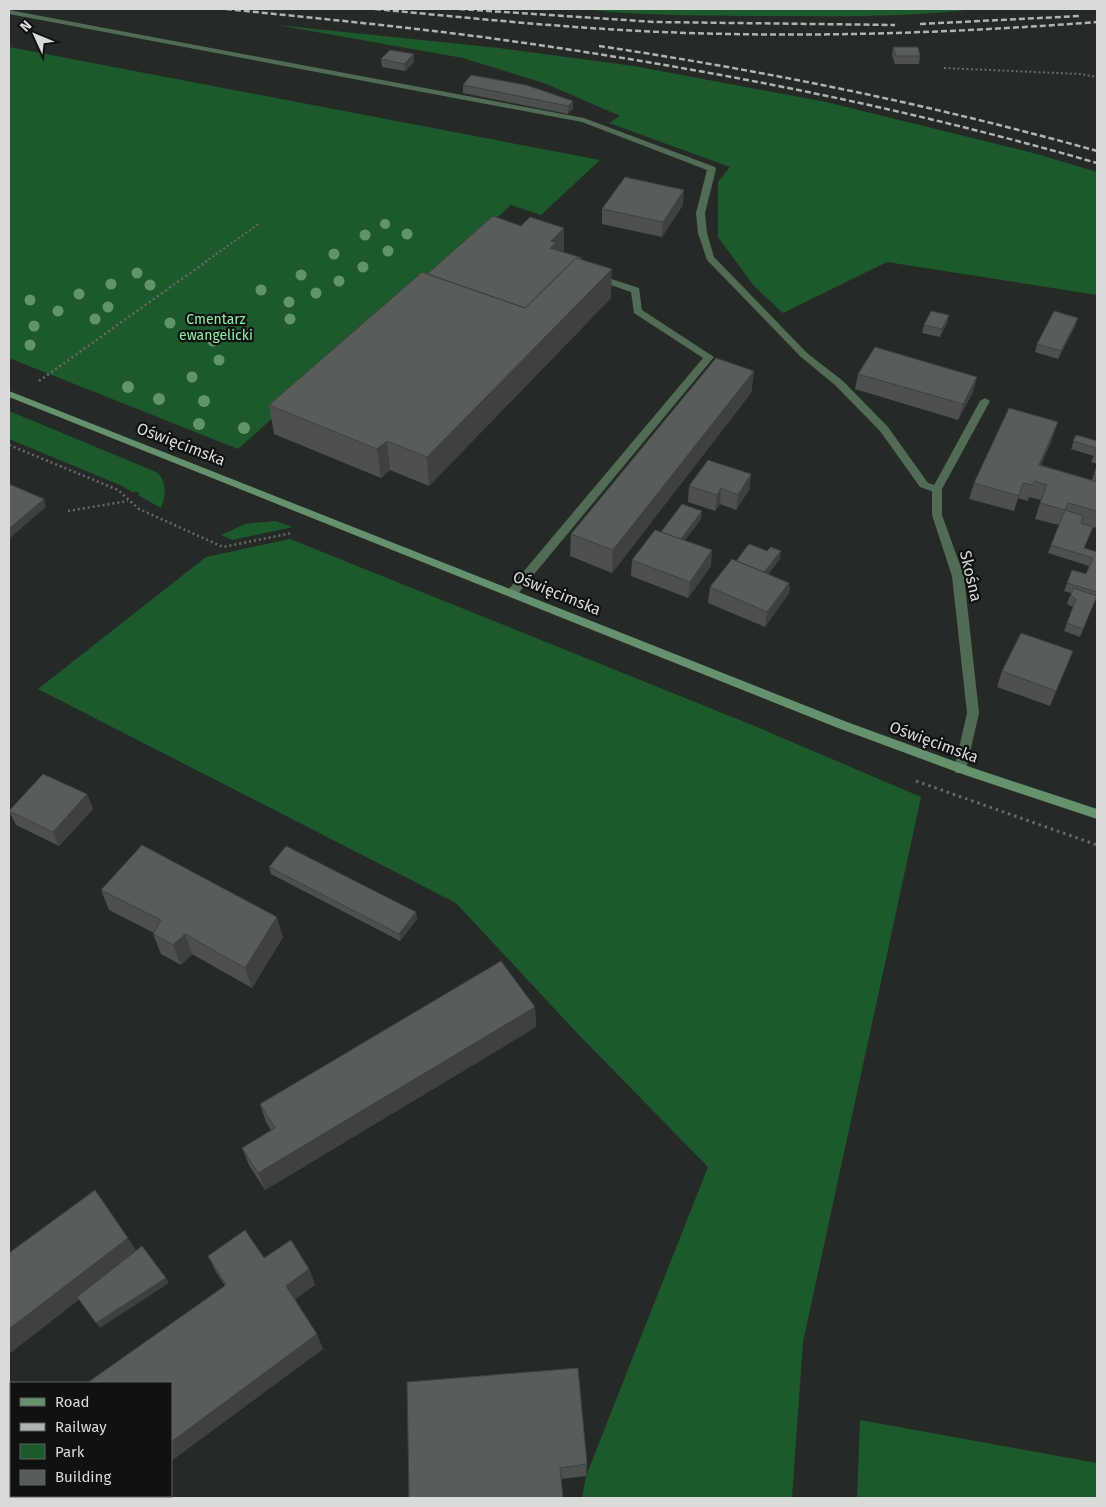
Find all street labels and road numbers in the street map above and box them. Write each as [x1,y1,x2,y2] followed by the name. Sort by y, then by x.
[134,418,228,470] street label: Oświęcimska
[956,549,986,603] street label: Skośna
[510,567,604,619] street label: Oświęcimska
[887,717,981,767] street label: Oświęcimska

